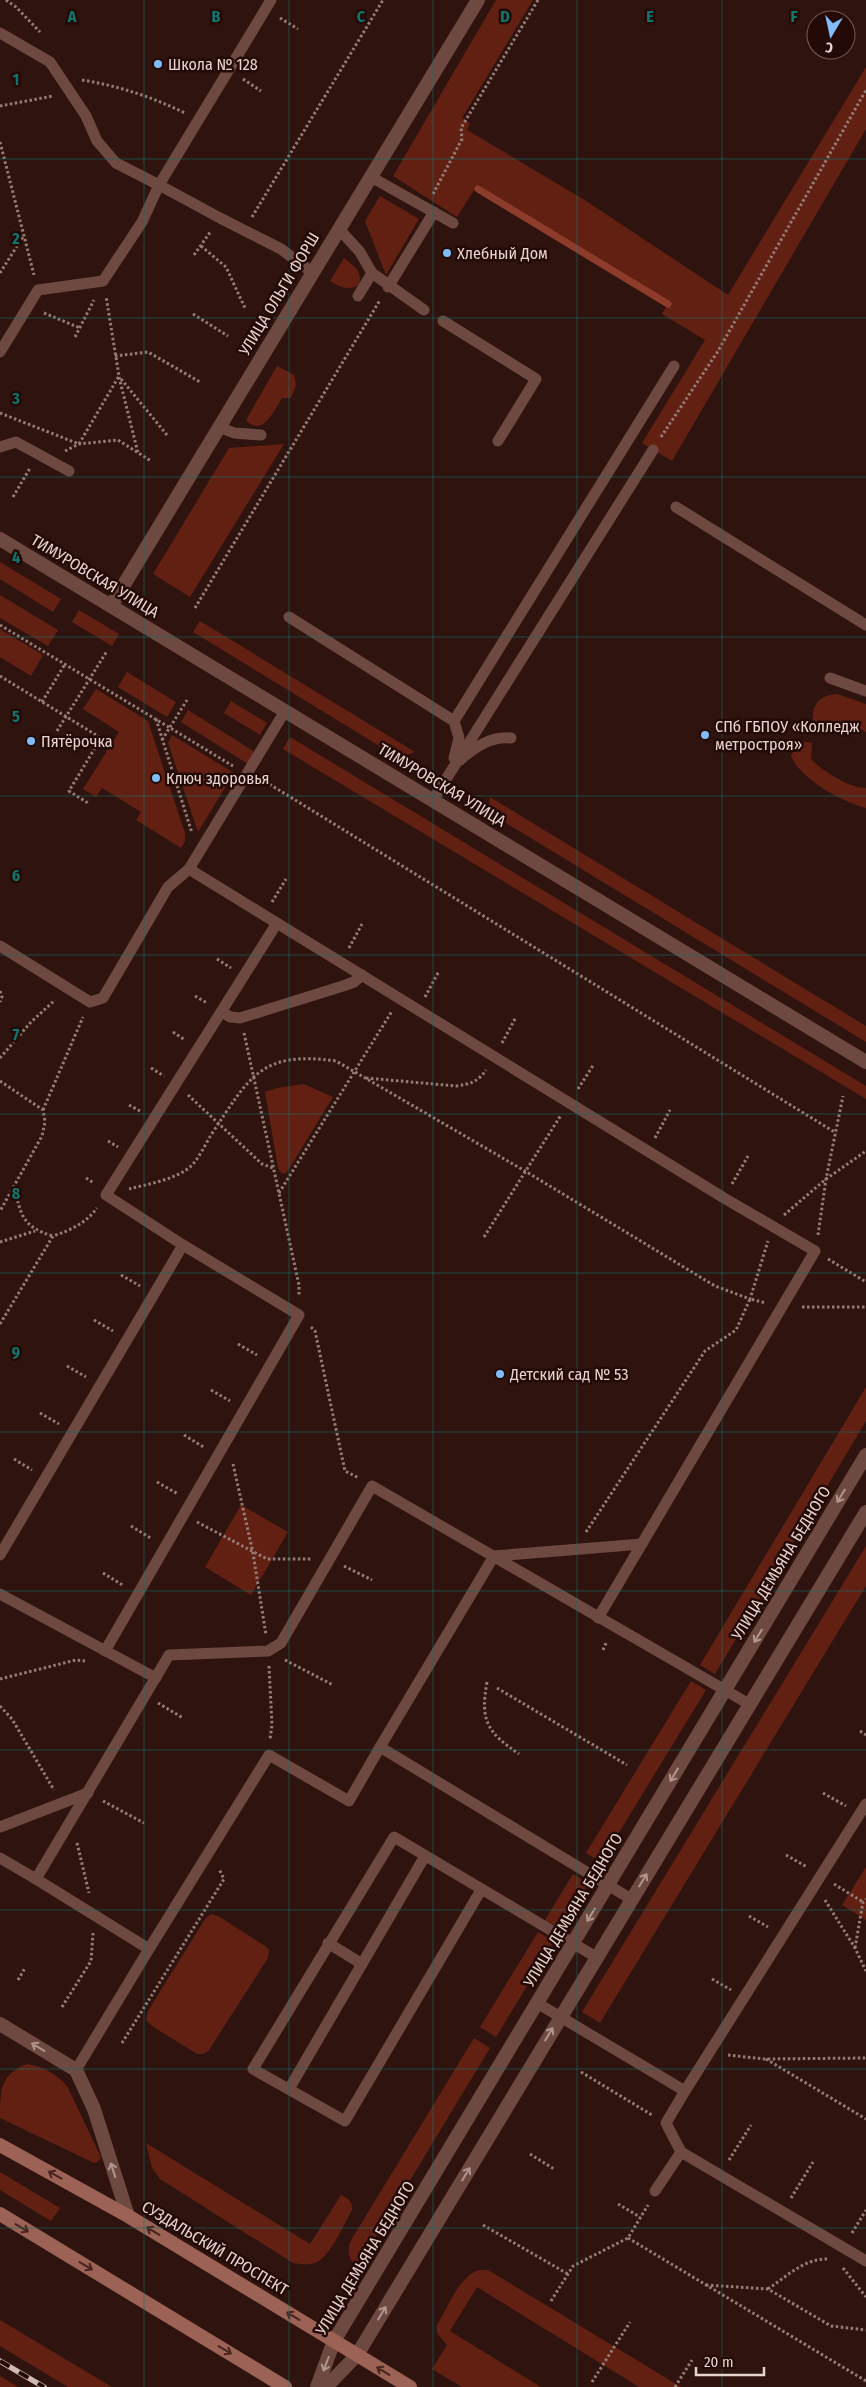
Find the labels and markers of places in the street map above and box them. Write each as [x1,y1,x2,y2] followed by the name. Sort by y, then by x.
[168,55,258,74] place label: Школа № 128
[152,58,164,70] marker: Школа № 128
[457,244,548,263] place label: Хлебный Дом
[441,247,453,259] marker: Хлебный Дом
[715,717,860,754] place label: СПб ГБПОУ «Колледж метростроя»
[699,729,711,741] marker: СПб ГБПОУ «Колледж метростроя»
[41,732,113,751] place label: Пятёрочка
[25,735,37,747] marker: Пятёрочка
[166,769,270,788] place label: Ключ здоровья
[150,772,162,784] marker: Ключ здоровья
[509,1365,628,1384] place label: Детский сад № 53
[494,1368,506,1380] marker: Детский сад № 53

